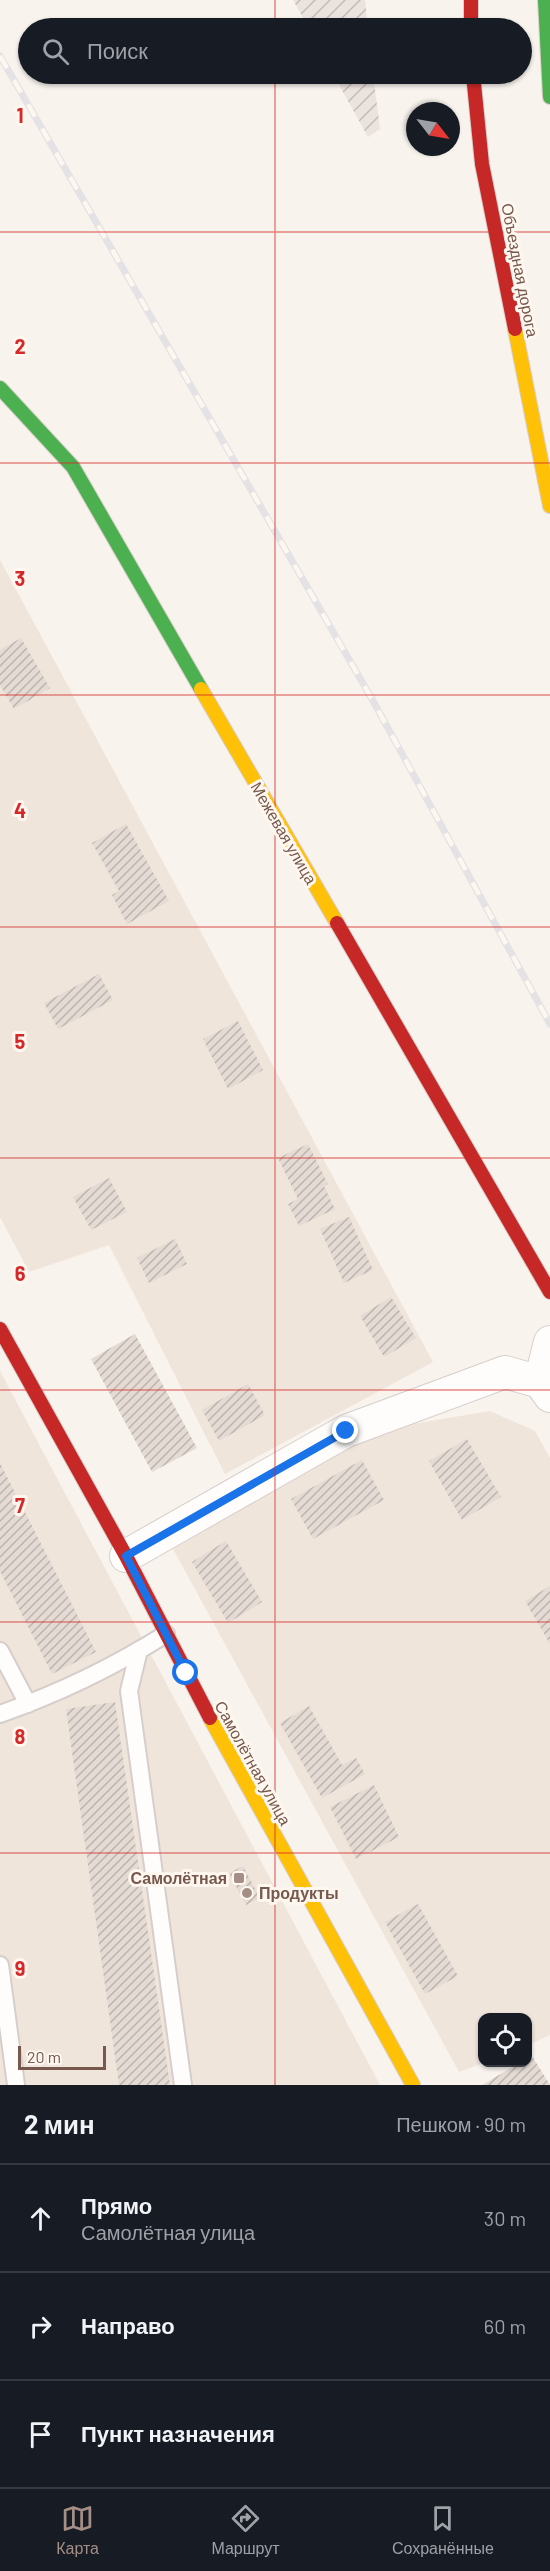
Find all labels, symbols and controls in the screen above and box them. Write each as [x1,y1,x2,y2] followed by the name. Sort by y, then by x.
[18,18,532,84] search box
[39,35,72,68] icon: search
[87,37,148,63] text: Поиск
[406,102,460,156] north arrow
[16,103,24,127] text: 1
[498,201,543,339] street label: Объездная дорога
[14,334,26,358] text: 2
[15,566,25,590] text: 3
[247,778,321,887] street label: Межевая улица
[14,798,26,822] text: 4
[15,1029,26,1053] text: 5
[15,1261,26,1285] text: 6
[332,1417,358,1443] route end
[15,1493,25,1517] text: 7
[172,1659,198,1685] route start
[211,1697,296,1828] street label: Самолётная улица
[15,1724,26,1748] text: 8
[131,1868,227,1887] place label: Самолётная
[232,1871,246,1885] marker: Самолётная
[259,1883,339,1902] place label: Продукты
[240,1886,254,1900] marker: Продукты
[15,1956,25,1980] text: 9
[478,2013,532,2067] map controls
[478,2013,532,2067] button: locate
[18,2043,106,2070] scale bar
[27,2047,61,2066] text: 20 m
[24,2108,95,2139] text: 2 мин
[396,2112,526,2136] text: Пешком · 90 m
[81,2192,152,2218] text: Прямо
[24,2202,57,2235] icon: ahead
[484,2206,526,2230] text: 30 m
[81,2220,255,2244] text: Самолётная улица
[24,2310,57,2343] icon: right
[81,2312,175,2338] text: Направо
[484,2314,526,2338] text: 60 m
[24,2418,57,2451] icon: arrive
[81,2420,275,2446] text: Пункт назначения
[56,2502,99,2558] tab: Карта
[211,2502,280,2558] tab: Маршрут
[392,2502,494,2558] tab: Сохранённые

